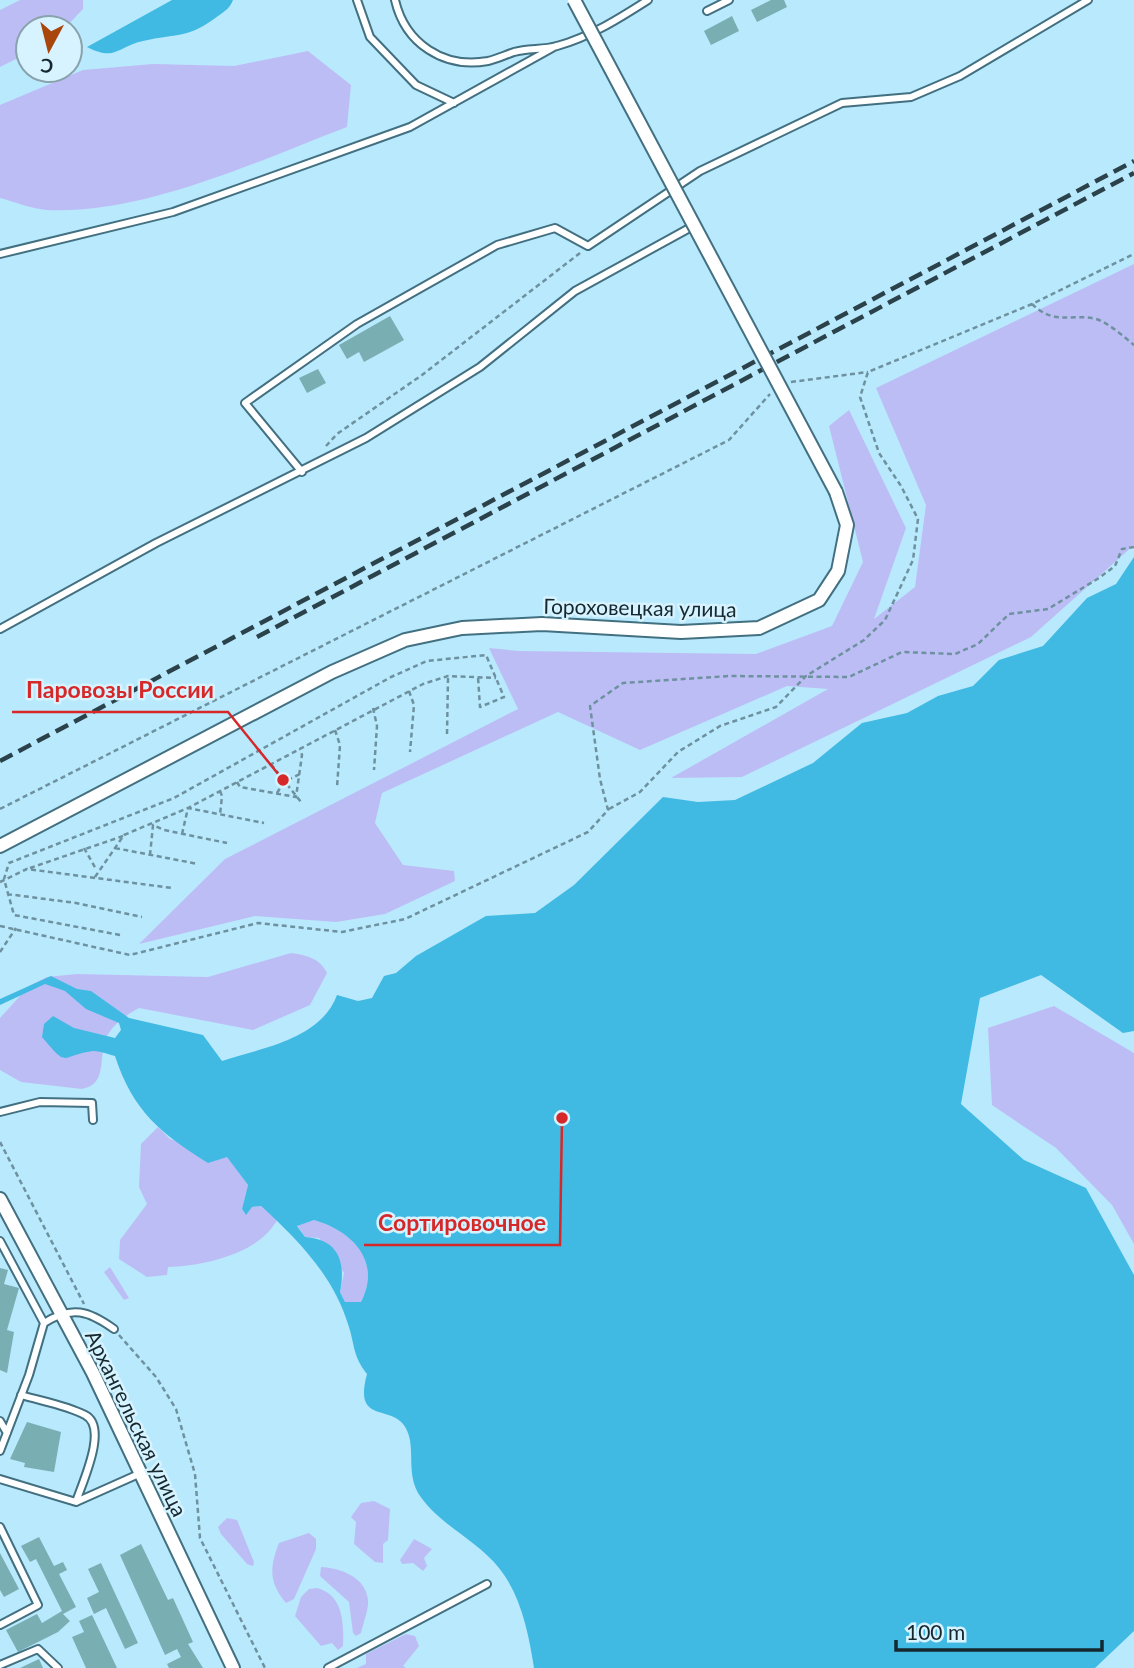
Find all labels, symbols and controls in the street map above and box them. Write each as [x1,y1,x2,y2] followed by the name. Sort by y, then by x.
[14,14,84,84] north arrow
[39,54,55,79] text: С
[543,593,737,621] street label: Гороховецкая улица
[12,668,228,712] callout: Паровозы России
[26,675,214,703] text: Паровозы России
[364,1201,560,1245] callout: Сортировочное
[378,1208,546,1236] text: Сортировочное
[81,1326,193,1520] street label: Архангельская улица
[896,1608,1102,1652] scale bar
[906,1619,965,1644] text: 100 m

